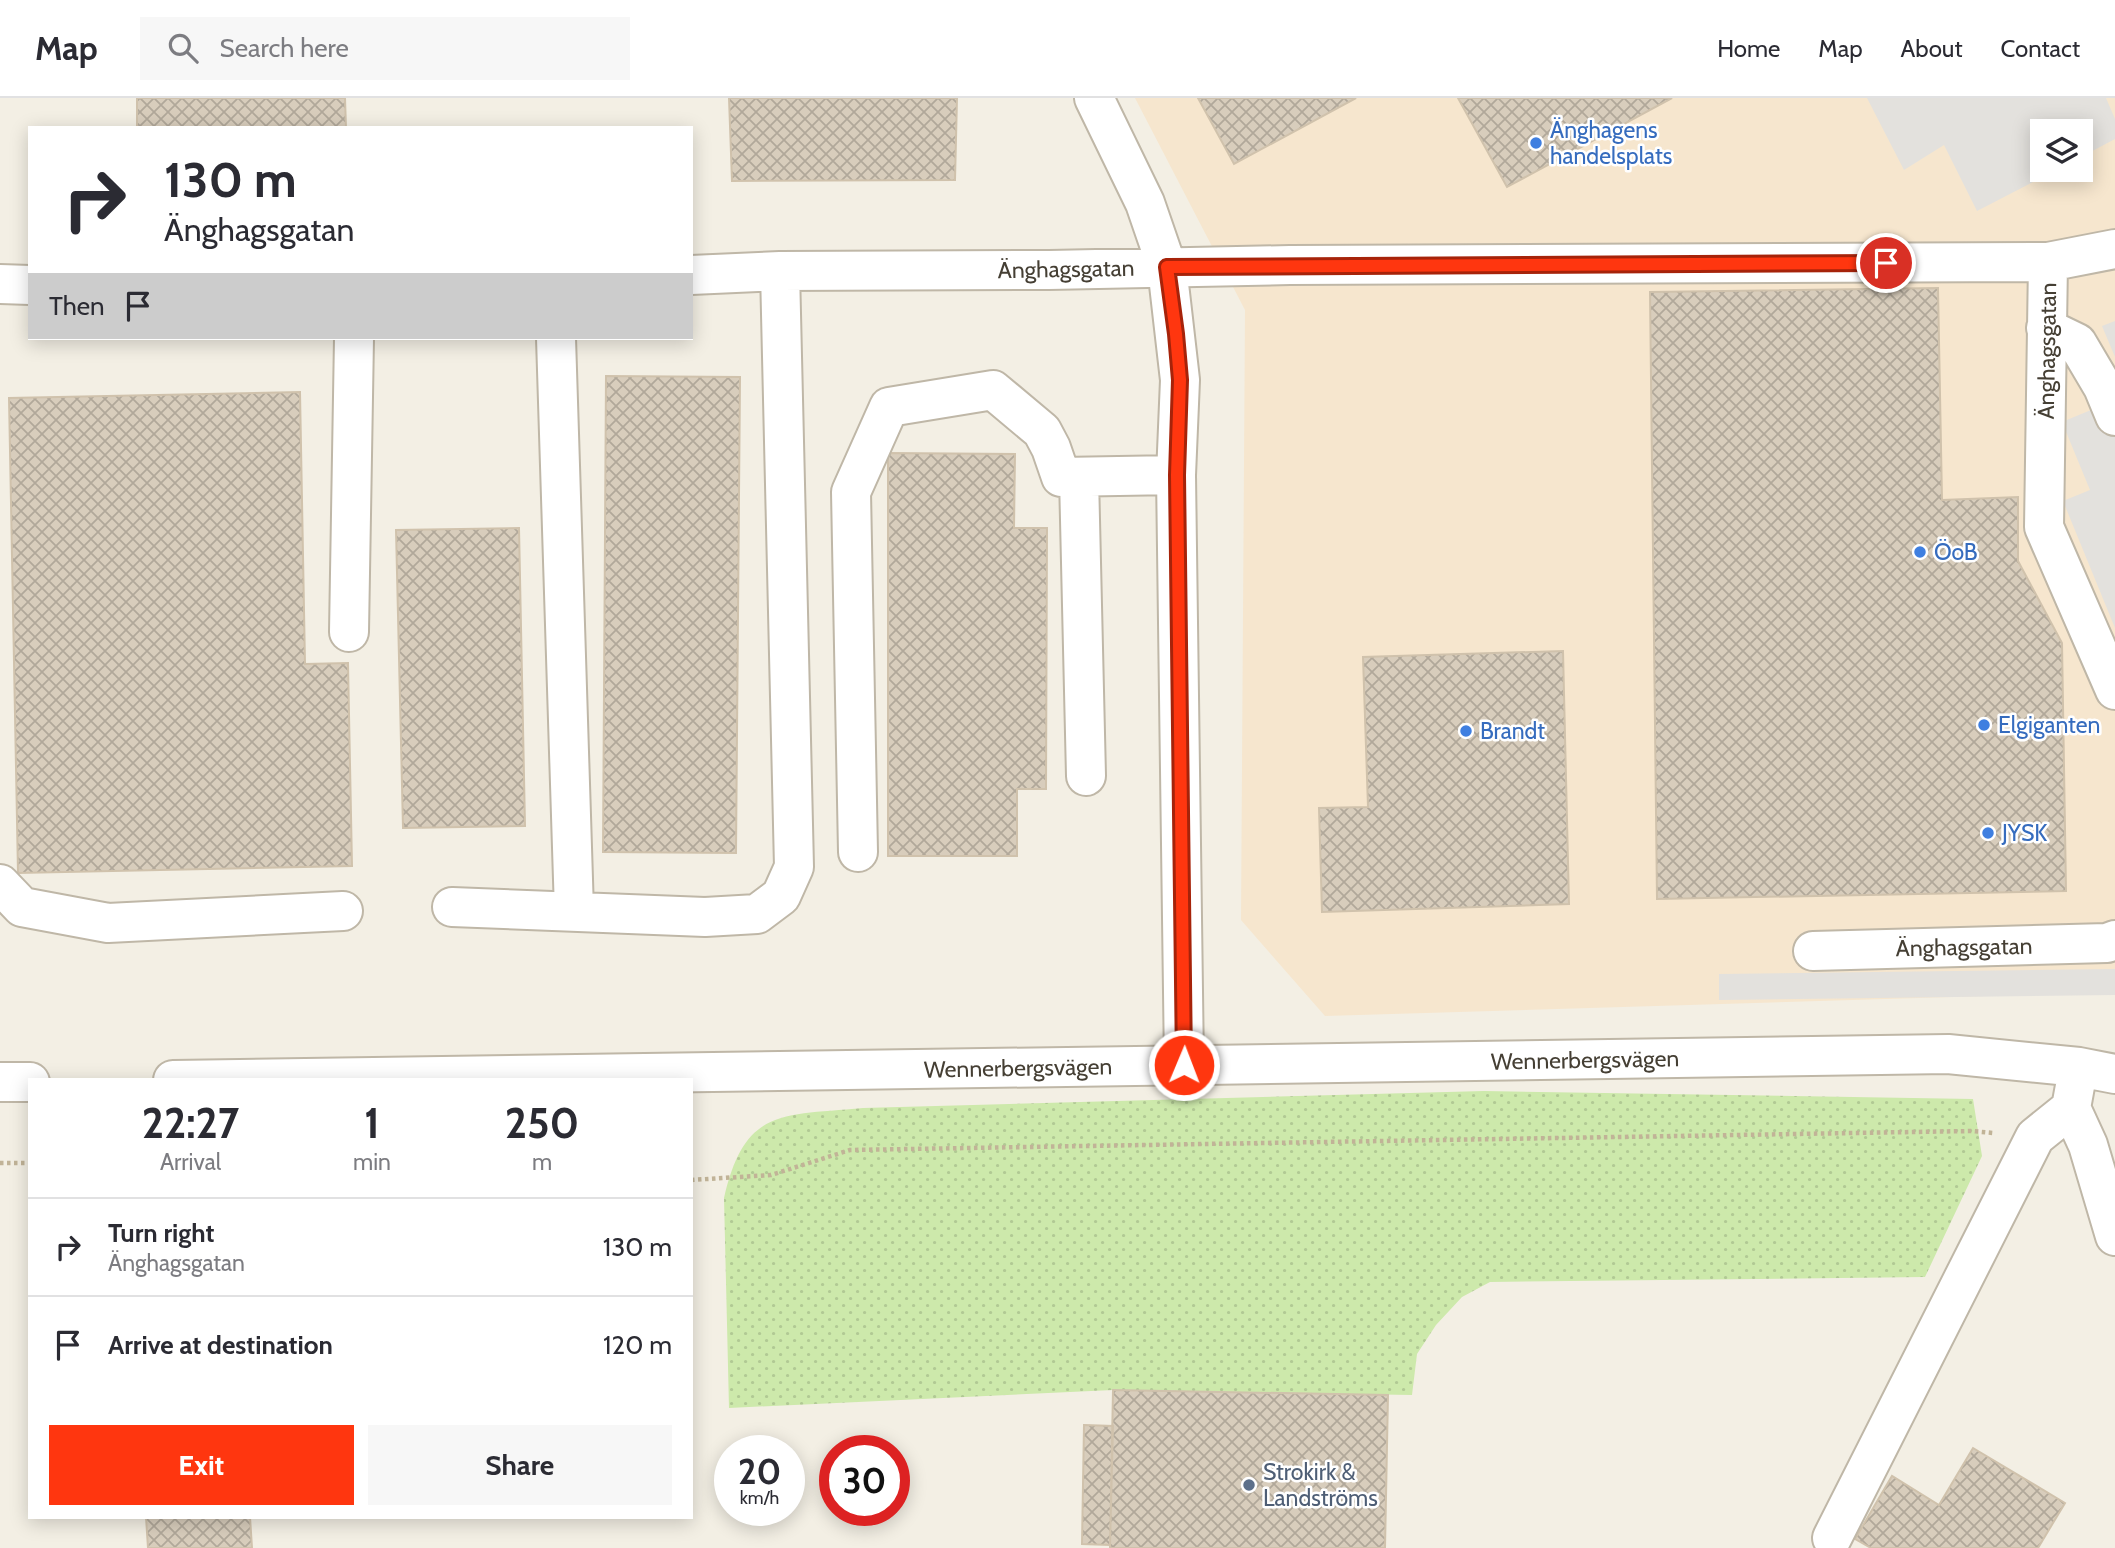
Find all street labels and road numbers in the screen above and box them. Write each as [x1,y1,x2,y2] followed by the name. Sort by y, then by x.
[997,254,1135,284] street label: Änghagsgatan
[2032,282,2062,420] street label: Änghagsgatan
[1895,932,2033,962] street label: Änghagsgatan
[1491,1044,1679,1076] street label: Wennerbergsvägen
[924,1052,1112,1084] street label: Wennerbergsvägen

